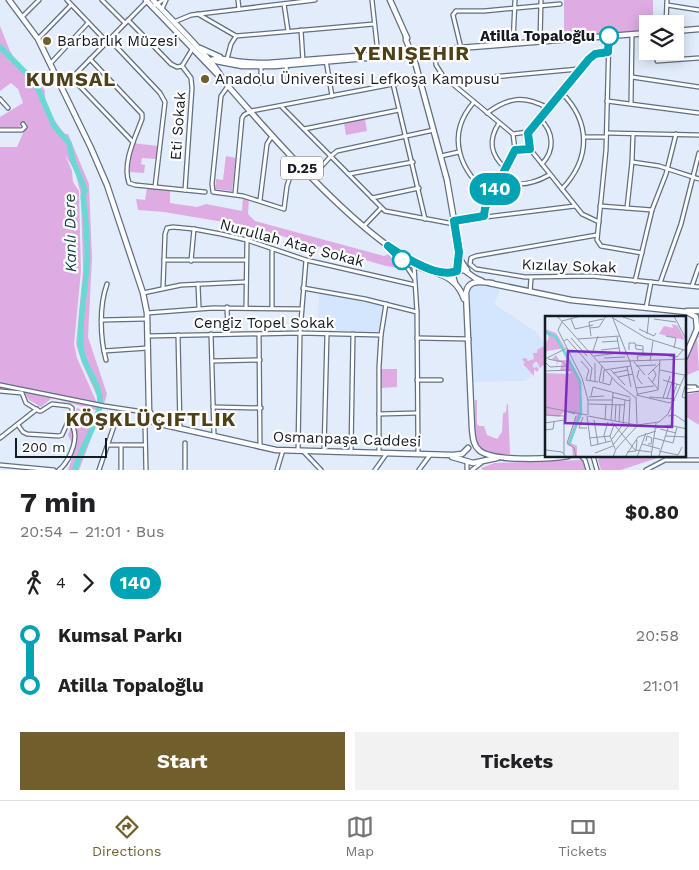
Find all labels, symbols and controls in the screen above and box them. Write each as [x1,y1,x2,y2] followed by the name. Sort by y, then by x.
[639,15,684,60] map controls
[639,15,684,60] button: layers
[599,26,619,46] marker: Atilla Topaloğlu
[480,27,595,45] place label: Atilla Topaloğlu
[57,32,178,50] place label: Barbarlık Müzesi
[41,35,53,47] marker: Barbarlık Müzesi
[354,41,470,65] district label: YENIŞEHIR
[26,67,116,91] district label: KUMSAL
[215,70,500,88] place label: Anadolu Üniversitesi Lefkoşa Kampusu
[199,73,211,85] marker: Anadolu Üniversitesi Lefkoşa Kampusu
[167,91,189,161] street label: Eti Sokak
[281,156,323,180] road number: D.25
[466,173,524,205] line badge: 140
[480,178,510,199] text: 140
[60,193,80,273] water label: Kanlı Dere
[218,215,367,271] street label: Nurullah Ataç Sokak
[392,250,412,270] unlabelled marker
[521,255,617,277] street label: Kızılay Sokak
[194,314,335,332] street label: Cengiz Topel Sokak
[545,316,686,458] inset map
[66,407,236,431] district label: KÖŞKLÜÇIFTLIK
[273,427,421,451] street label: Osmanpaşa Caddesi
[15,435,108,458] scale bar
[22,439,66,455] text: 200 m
[20,486,96,519] text: 7 min
[625,501,679,524] text: $0.80
[20,522,164,541] text: 20:54 – 21:01 · Bus
[20,569,48,597] icon: walk
[74,569,102,597] icon: forward
[120,572,151,593] text: 140
[56,573,66,592] text: 4
[58,624,182,647] text: Kumsal Parkı
[636,626,679,645] text: 20:58
[58,674,204,697] text: Atilla Topaloğlu
[643,676,679,695] text: 21:01
[20,732,345,790] button: Start
[355,732,679,790] button: Tickets
[92,813,161,859] tab: Directions
[346,813,374,859] tab: Map
[558,813,607,859] tab: Tickets

